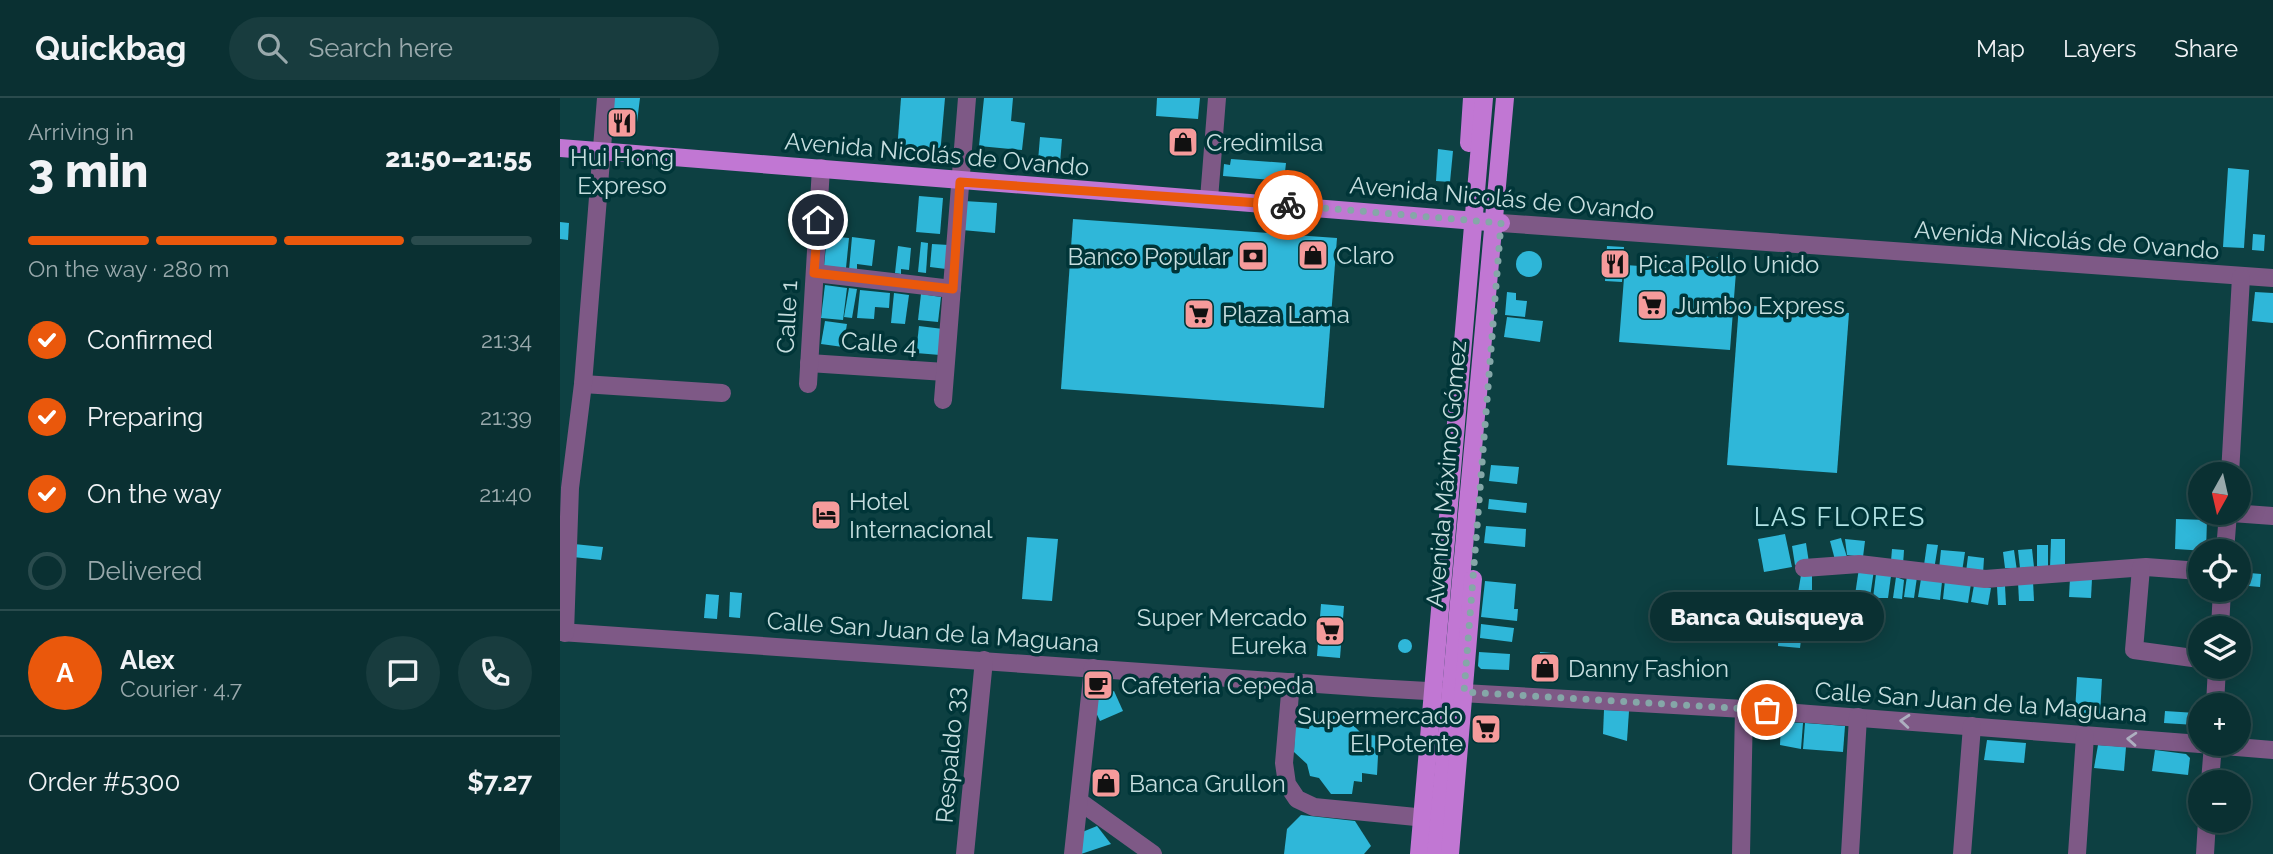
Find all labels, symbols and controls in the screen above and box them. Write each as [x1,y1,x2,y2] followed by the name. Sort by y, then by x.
[229,17,719,80] search box
[35,29,187,68] text: Quickbag
[253,29,291,67] icon: search
[309,33,453,63] text: Search here
[1976,34,2025,63] text: Map
[2063,34,2136,63] text: Layers
[2174,34,2238,63] text: Share
[605,106,639,140] restaurant icon: Hui Hong Expreso
[28,118,134,145] text: Arriving in
[1166,125,1200,159] shop icon: Credimilsa
[784,126,1090,182] street label: Avenida Nicolás de Ovando
[1206,128,1323,157] place label: Credimilsa
[385,143,532,173] text: 21:50–21:55
[570,143,674,200] place label: Hui Hong Expreso
[28,144,148,198] text: 3 min
[1253,170,1323,240] courier
[1349,170,1655,226] street label: Avenida Nicolás de Ovando
[1269,186,1307,224] icon: bike
[788,190,848,250] pin
[799,201,837,239] icon: home
[1914,215,2220,265] street label: Avenida Nicolás de Ovando
[1296,238,1330,272] shop icon: Claro
[1236,239,1270,273] bank icon: Banco Popular
[1336,241,1394,270] place label: Claro
[1067,242,1231,271] place label: Banco Popular
[1598,247,1632,281] restaurant icon: Pica Pollo Unido
[1638,250,1819,279] place label: Pica Pollo Unido
[28,255,230,282] text: On the way · 280 m
[771,280,803,354] street label: Calle 1
[1635,288,1669,322] supermarket icon: Jumbo Express
[1675,291,1845,320] place label: Jumbo Express
[1182,297,1216,331] supermarket icon: Plaza Lama
[1222,300,1350,329] place label: Plaza Lama
[28,321,66,359] icon: check
[87,325,213,355] text: Confirmed
[481,326,532,353] text: 21:34
[840,326,918,360] street label: Calle 4
[1420,339,1472,609] street label: Avenida Máximo Gómez
[28,398,66,436] icon: check
[87,402,203,432] text: Preparing
[480,403,532,430] text: 21:39
[2188,462,2250,525] north arrow
[2188,462,2251,833] map controls
[28,475,66,513] icon: check
[87,479,222,509] text: On the way
[479,480,532,507] text: 21:40
[849,487,993,544] place label: Hotel Internacional
[809,498,843,532] hotel icon: Hotel Internacional
[1754,502,1926,532] district label: LAS FLORES
[2188,539,2251,602] button: locate
[87,556,202,586] text: Delivered
[1650,591,1884,640] callout: Banca Quisqueya
[1137,603,1307,660] place label: Super Mercado Eureka
[1670,603,1864,630] text: Banca Quisqueya
[766,606,1100,658] street label: Calle San Juan de la Maguana
[1313,614,1347,648] supermarket icon: Super Mercado Eureka
[2188,616,2251,679] button: layers
[366,636,440,710] button: chat
[458,636,532,710] button: phone
[120,645,175,675] text: Alex
[1528,651,1562,685] shop icon: Danny Fashion
[1568,654,1729,683] place label: Danny Fashion
[56,658,74,688] text: A
[1081,668,1115,702] cafe icon: Cafeteria Cepeda
[1121,671,1314,700] place label: Cafeteria Cepeda
[120,675,242,702] text: Courier · 4.7
[1814,676,2148,728] street label: Calle San Juan de la Maguana
[1737,680,1797,740] pin
[930,686,970,824] street label: Respaldo 33
[1748,691,1786,729] icon: bag
[2188,693,2251,756] button: +
[1297,701,1463,758] place label: Supermercado El Potente
[1469,712,1503,746] supermarket icon: Supermercado El Potente
[1899,714,1910,729] one-way arrow
[2126,732,2137,747] one-way arrow
[1089,766,1123,800] shop icon: Banca Grullon
[28,767,180,797] text: Order #5300
[467,767,532,797] text: $7.27
[1129,769,1286,798] place label: Banca Grullon
[2188,770,2251,833] button: −

